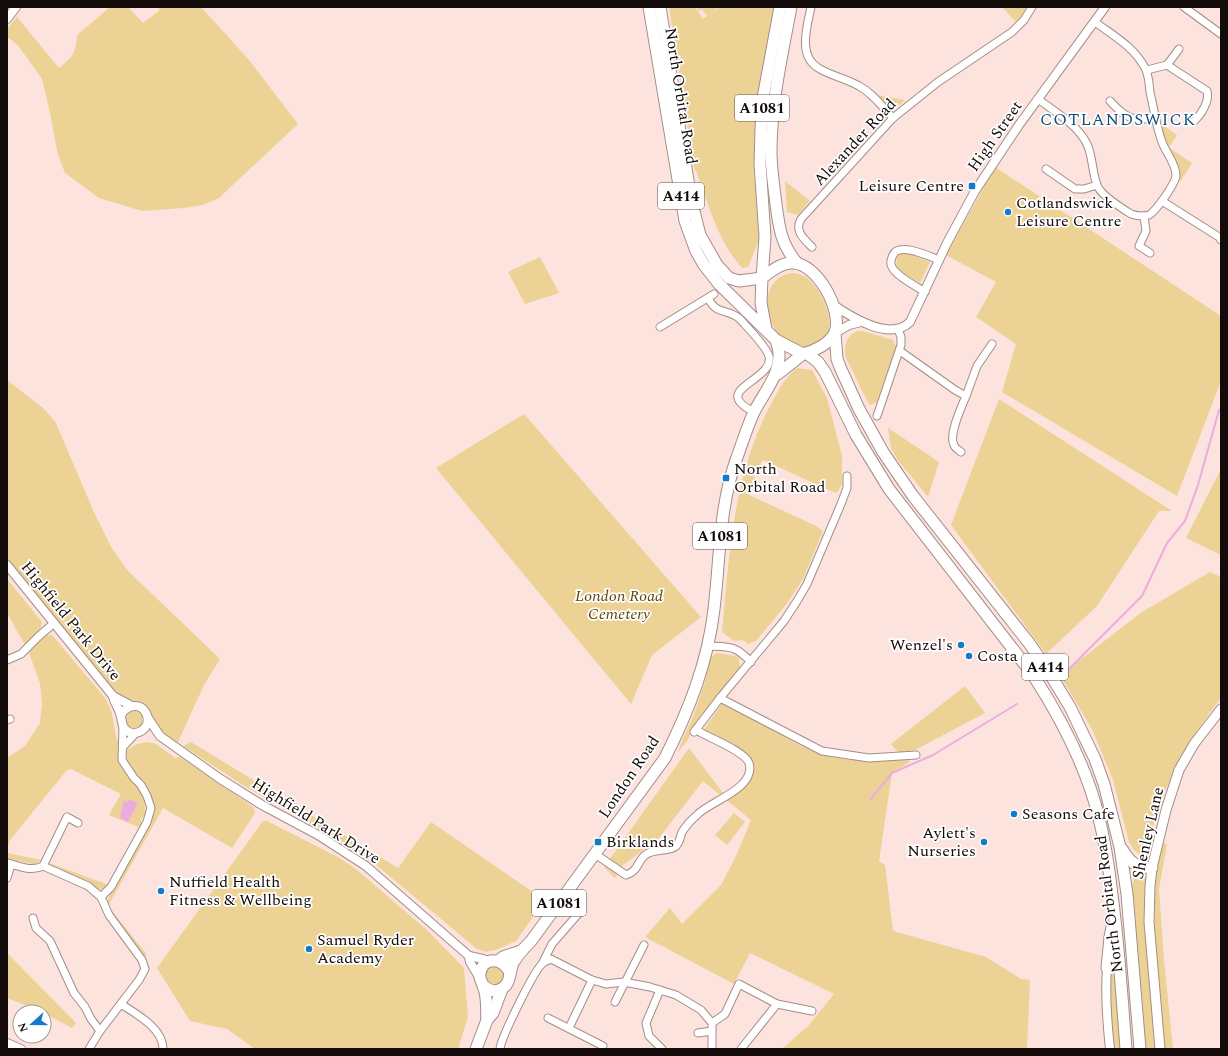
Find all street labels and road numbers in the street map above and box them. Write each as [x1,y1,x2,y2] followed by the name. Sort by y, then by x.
[658,26,704,166] street label: North Orbital Road
[808,93,902,191] street label: Alexander Road
[735,95,789,121] road number: A1081
[962,95,1028,176] street label: High Street
[658,183,704,209] road number: A414
[693,523,747,549] road number: A1081
[15,556,127,686] street label: Highfield Park Drive
[1022,654,1068,680] road number: A414
[592,731,666,823] street label: London Road
[247,772,385,870] street label: Highfield Park Drive
[1126,785,1170,881] street label: Shenley Lane
[1089,834,1129,974] street label: North Orbital Road
[532,890,586,916] road number: A1081

